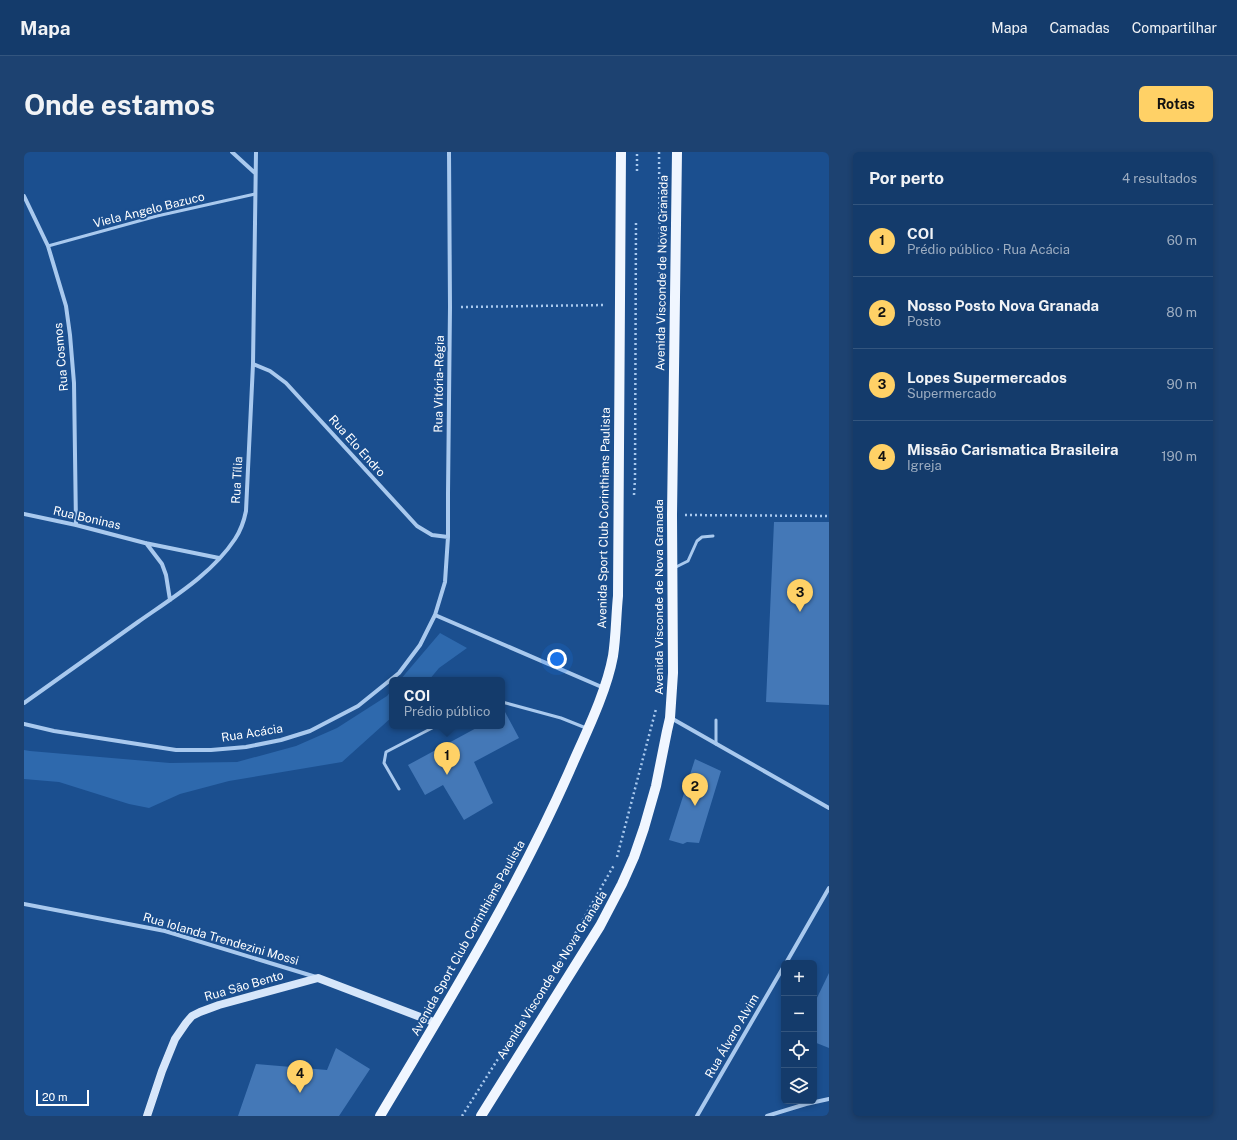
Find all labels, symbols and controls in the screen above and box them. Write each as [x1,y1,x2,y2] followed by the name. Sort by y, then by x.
[20,17,70,39] text: Mapa
[991,20,1027,36] text: Mapa
[1049,20,1110,36] text: Camadas
[1132,20,1217,36] text: Compartilhar
[1139,86,1213,122] button: Rotas
[24,88,215,121] text: Onde estamos
[869,168,944,188] text: Por perto
[1122,171,1197,186] text: 4 resultados
[653,175,671,371] street label: Avenida Visconde de Nova Granada
[92,189,206,231] street label: Viela Angelo Bazuco
[907,225,934,242] text: COI
[879,233,885,248] text: 1
[1167,233,1197,248] text: 60 m
[907,242,1070,257] text: Prédio público · Rua Acácia
[907,297,1099,314] text: Nosso Posto Nova Granada
[878,305,886,320] text: 2
[1166,305,1197,320] text: 80 m
[907,314,941,329] text: Posto
[51,322,71,392] street label: Rua Cosmos
[431,335,447,433] street label: Rua Vitória-Régia
[907,369,1067,386] text: Lopes Supermercados
[878,377,886,392] text: 3
[1167,377,1197,392] text: 90 m
[907,386,996,401] text: Supermercado
[595,407,613,629] street label: Avenida Sport Club Corinthians Paulista
[326,412,388,480] street label: Rua Elo Endro
[907,441,1118,458] text: Missão Carismatica Brasileira
[878,449,886,464] text: 4
[1161,449,1197,464] text: 190 m
[229,456,245,504] street label: Rua Tília
[907,458,942,473] text: Igreja
[652,499,666,695] street label: Avenida Visconde de Nova Granada
[52,503,122,533] street label: Rua Boninas
[787,579,813,612] pin: 3
[547,649,567,669] your location
[389,677,505,729] popup
[404,687,430,704] text: COI
[404,704,490,719] text: Prédio público
[220,721,284,745] street label: Rua Acácia
[434,742,460,775] pin: 1
[682,773,708,806] pin: 2
[408,838,528,1038] street label: Avenida Sport Club Corinthians Paulista
[494,888,610,1062] street label: Avenida Visconde de Nova Granada
[142,910,301,968] street label: Rua Iolanda Trendezini Mossi
[781,960,817,1104] map controls
[781,960,817,996] button: +
[203,968,285,1004] street label: Rua São Bento
[702,992,762,1080] street label: Rua Álvaro Alvim
[781,996,817,1032] button: −
[781,1032,817,1068] button: locate
[287,1060,313,1093] pin: 4
[781,1068,817,1104] button: layers
[36,1088,89,1107] scale bar
[42,1091,67,1103] text: 20 m

